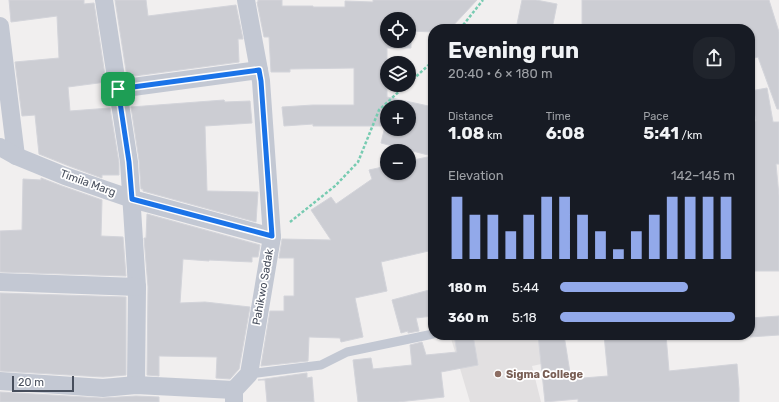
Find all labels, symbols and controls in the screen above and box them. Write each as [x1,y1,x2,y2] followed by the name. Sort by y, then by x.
[380,12,416,180] map controls
[380,12,416,48] button: locate
[448,37,579,64] text: Evening run
[693,37,735,79] button: share
[380,56,416,92] button: layers
[448,66,553,81] text: 20:40 · 6 × 180 m
[101,72,135,106] pin
[107,78,129,100] icon: arrive
[380,100,416,136] button: +
[448,110,493,123] text: Distance
[546,110,571,123] text: Time
[643,110,669,123] text: Pace
[448,123,484,143] text: 1.08
[546,123,585,143] text: 6:08
[643,123,679,143] text: 5:41
[484,129,502,142] text: km
[679,129,702,142] text: /km
[380,144,416,180] button: −
[58,167,118,199] street label: Timila Marg
[448,168,504,183] text: Elevation
[671,168,735,183] text: 142–145 m
[250,248,276,326] street label: Pahikwo Sadak
[448,280,487,295] text: 180 m
[512,280,539,295] text: 5:44
[448,310,489,325] text: 360 m
[512,310,537,325] text: 5:18
[506,368,584,381] place label: Sigma College
[493,369,503,379] marker: Sigma College
[12,374,74,393] scale bar
[18,376,44,389] text: 20 m

